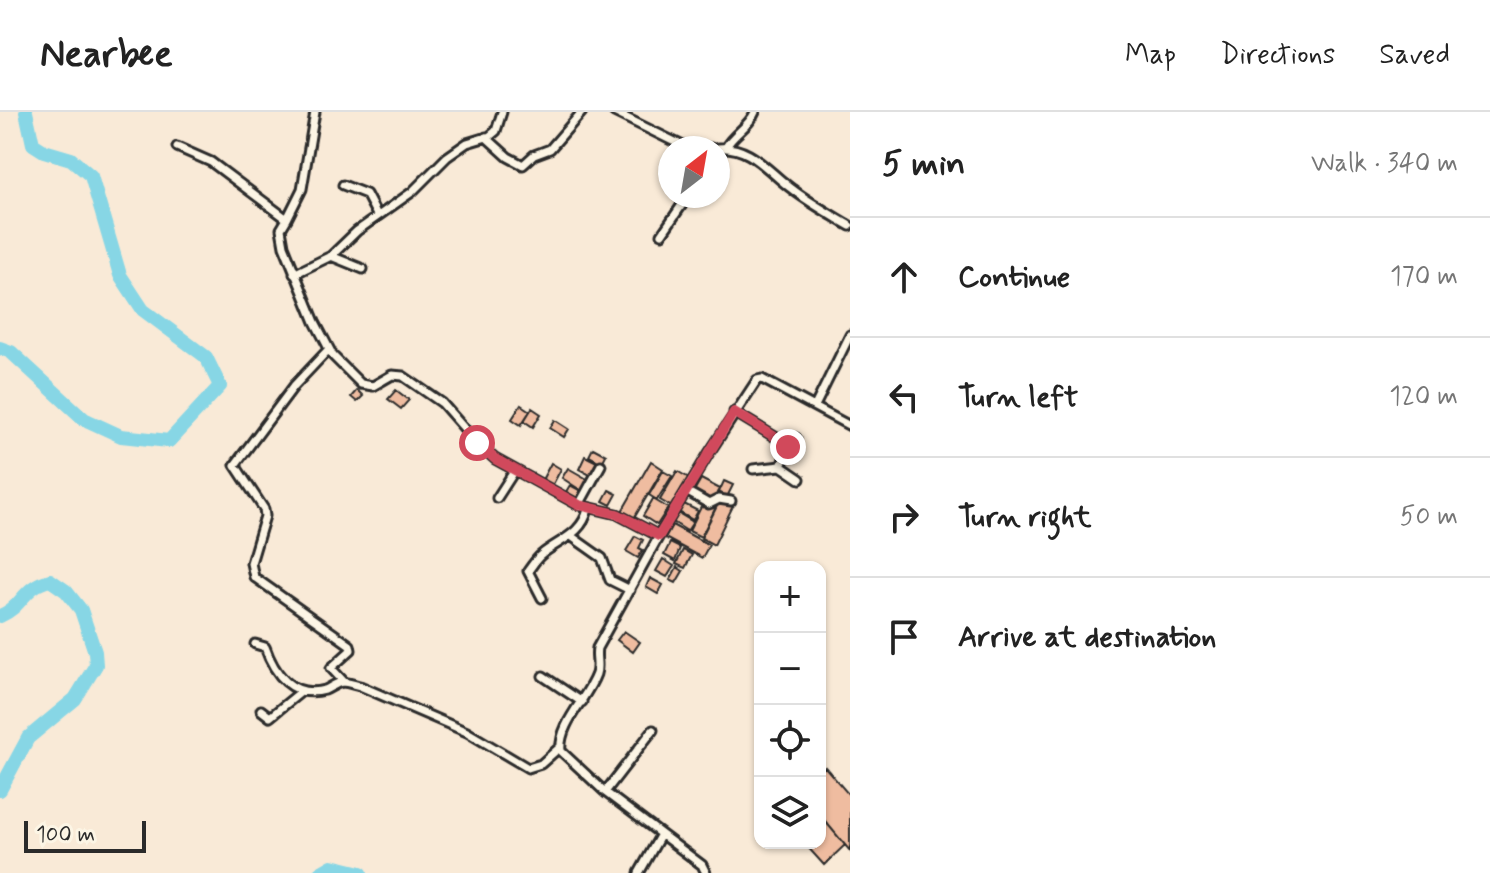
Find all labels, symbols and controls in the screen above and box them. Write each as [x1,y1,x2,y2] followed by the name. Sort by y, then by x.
[40,31,173,80] text: Nearbee
[1125,37,1176,74] text: Map
[1220,37,1335,74] text: Directions
[1379,37,1450,74] text: Saved
[658,136,730,208] north arrow
[882,142,965,187] text: 5 min
[1311,147,1458,181] text: Walk · 340 m
[882,255,926,299] icon: ahead
[958,258,1070,297] text: Continue
[1390,260,1458,294] text: 170 m
[882,375,926,419] icon: left
[958,378,1078,417] text: Turn left
[1389,380,1458,414] text: 120 m
[459,425,495,461] route start
[770,429,806,465] route end
[882,495,926,539] icon: right
[958,498,1091,537] text: Turn right
[1400,500,1458,534] text: 50 m
[754,561,826,849] map controls
[754,561,826,633] button: +
[882,615,926,659] icon: arrive
[958,618,1216,657] text: Arrive at destination
[754,633,826,705] button: −
[754,705,826,777] button: locate
[754,777,826,849] button: layers
[24,817,146,853] scale bar
[36,821,95,849] text: 100 m

